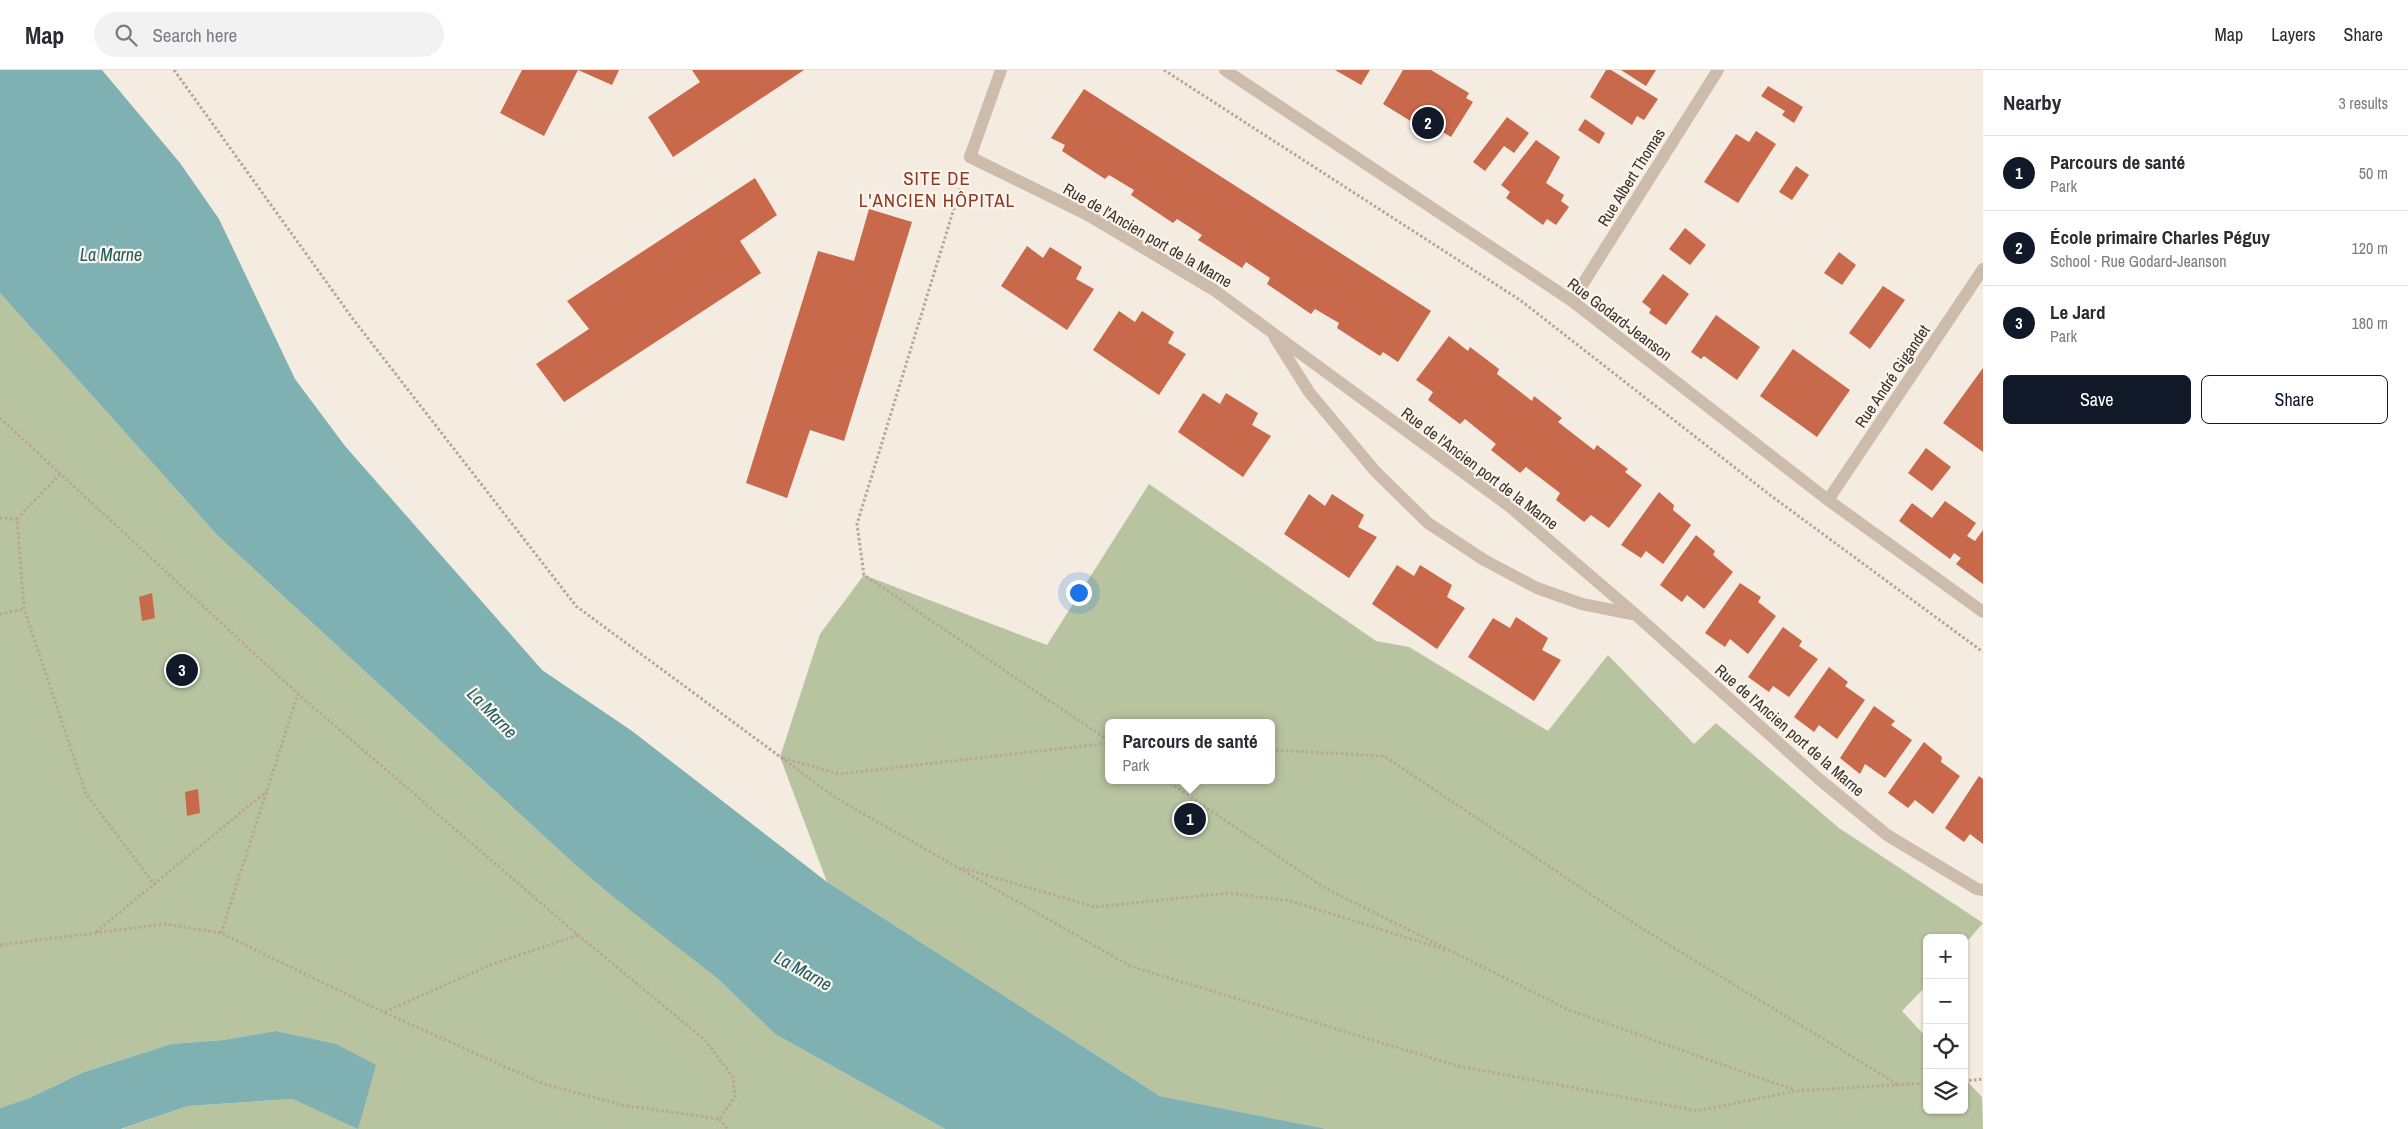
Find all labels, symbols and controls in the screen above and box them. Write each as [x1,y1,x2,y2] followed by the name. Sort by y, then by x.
[94,12,444,57] search box
[25,19,64,51] text: Map
[112,21,140,49] icon: search
[152,22,237,48] text: Search here
[2215,22,2243,47] text: Map
[2271,22,2316,47] text: Layers
[2344,22,2383,47] text: Share
[2003,88,2061,117] text: Nearby
[2338,92,2388,114] text: 3 results
[1412,104,1444,142] pin: 2
[1592,124,1670,230] street label: Rue Albert Thomas
[2050,149,2185,175] text: Parcours de santé
[2015,162,2023,184] text: 1
[2359,162,2388,184] text: 50 m
[859,165,1015,213] district label: SITE DE L'ANCIEN HÔPITAL
[2050,175,2077,197] text: Park
[1060,178,1236,292] street label: Rue de l'Ancien port de la Marne
[2050,224,2270,250] text: École primaire Charles Péguy
[2015,237,2023,259] text: 2
[2352,237,2388,259] text: 120 m
[80,242,142,267] water label: La Marne
[2050,250,2227,272] text: School · Rue Godard-Jeanson
[1563,272,1677,366] street label: Rue Godard-Jeanson
[2050,299,2105,325] text: Le Jard
[2015,312,2023,334] text: 3
[2352,312,2388,334] text: 180 m
[1849,320,1935,432] street label: Rue André Gigandet
[2050,325,2077,347] text: Park
[2003,375,2191,424] button: Save
[2201,375,2388,424] button: Share
[1397,402,1563,534] street label: Rue de l'Ancien port de la Marne
[1066,580,1092,606] your location
[166,651,198,689] pin: 3
[1711,659,1869,801] street label: Rue de l'Ancien port de la Marne
[462,682,523,744] water label: La Marne
[1105,719,1275,784] popup
[1122,728,1258,754] text: Parcours de santé
[1122,754,1149,776] text: Park
[1174,800,1206,838] pin: 1
[1923,934,1968,1114] map controls
[1923,934,1968,979] button: +
[770,945,837,997] water label: La Marne
[1923,979,1968,1024] button: −
[1923,1024,1968,1069] button: locate
[1923,1069,1968,1114] button: layers

